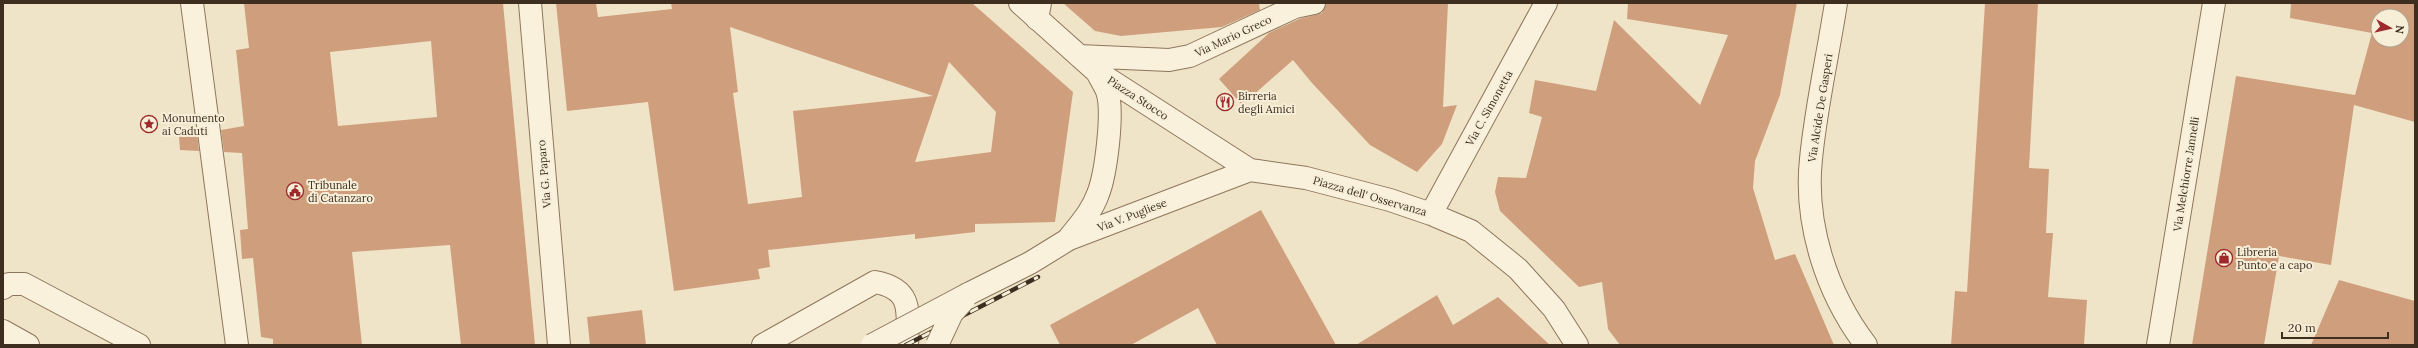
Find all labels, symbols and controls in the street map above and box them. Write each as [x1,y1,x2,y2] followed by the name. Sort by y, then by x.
[2370,8,2410,48] north arrow
[1192,12,1273,60] street label: Via Mario Greco
[2392,24,2407,35] text: N
[1804,53,1835,164] street label: Via Alcide De Gasperi
[1462,67,1516,149] street label: Via C. Simonetta
[1105,73,1171,123] street label: Piazza Stocco
[1238,89,1295,116] place label: Birreria degli Amici
[1215,92,1235,112] restaurant icon: Birreria degli Amici
[162,111,225,138] place label: Monumento ai Caduti
[139,114,159,134] place icon: Monumento ai Caduti
[2170,116,2202,233] street label: Via Melchiorre Jannelli
[534,139,554,210] street label: Via G. Paparo
[1311,173,1429,219] street label: Piazza dell' Osservanza
[308,178,373,205] place label: Tribunale di Catanzaro
[285,181,305,201] public building icon: Tribunale di Catanzaro
[1094,195,1169,235] street label: Via V. Pugliese
[2237,245,2312,272] place label: Libreria Punto e a capo
[2214,248,2234,268] shop icon: Libreria Punto e a capo
[2282,314,2388,340] scale bar
[2288,320,2316,335] text: 20 m

